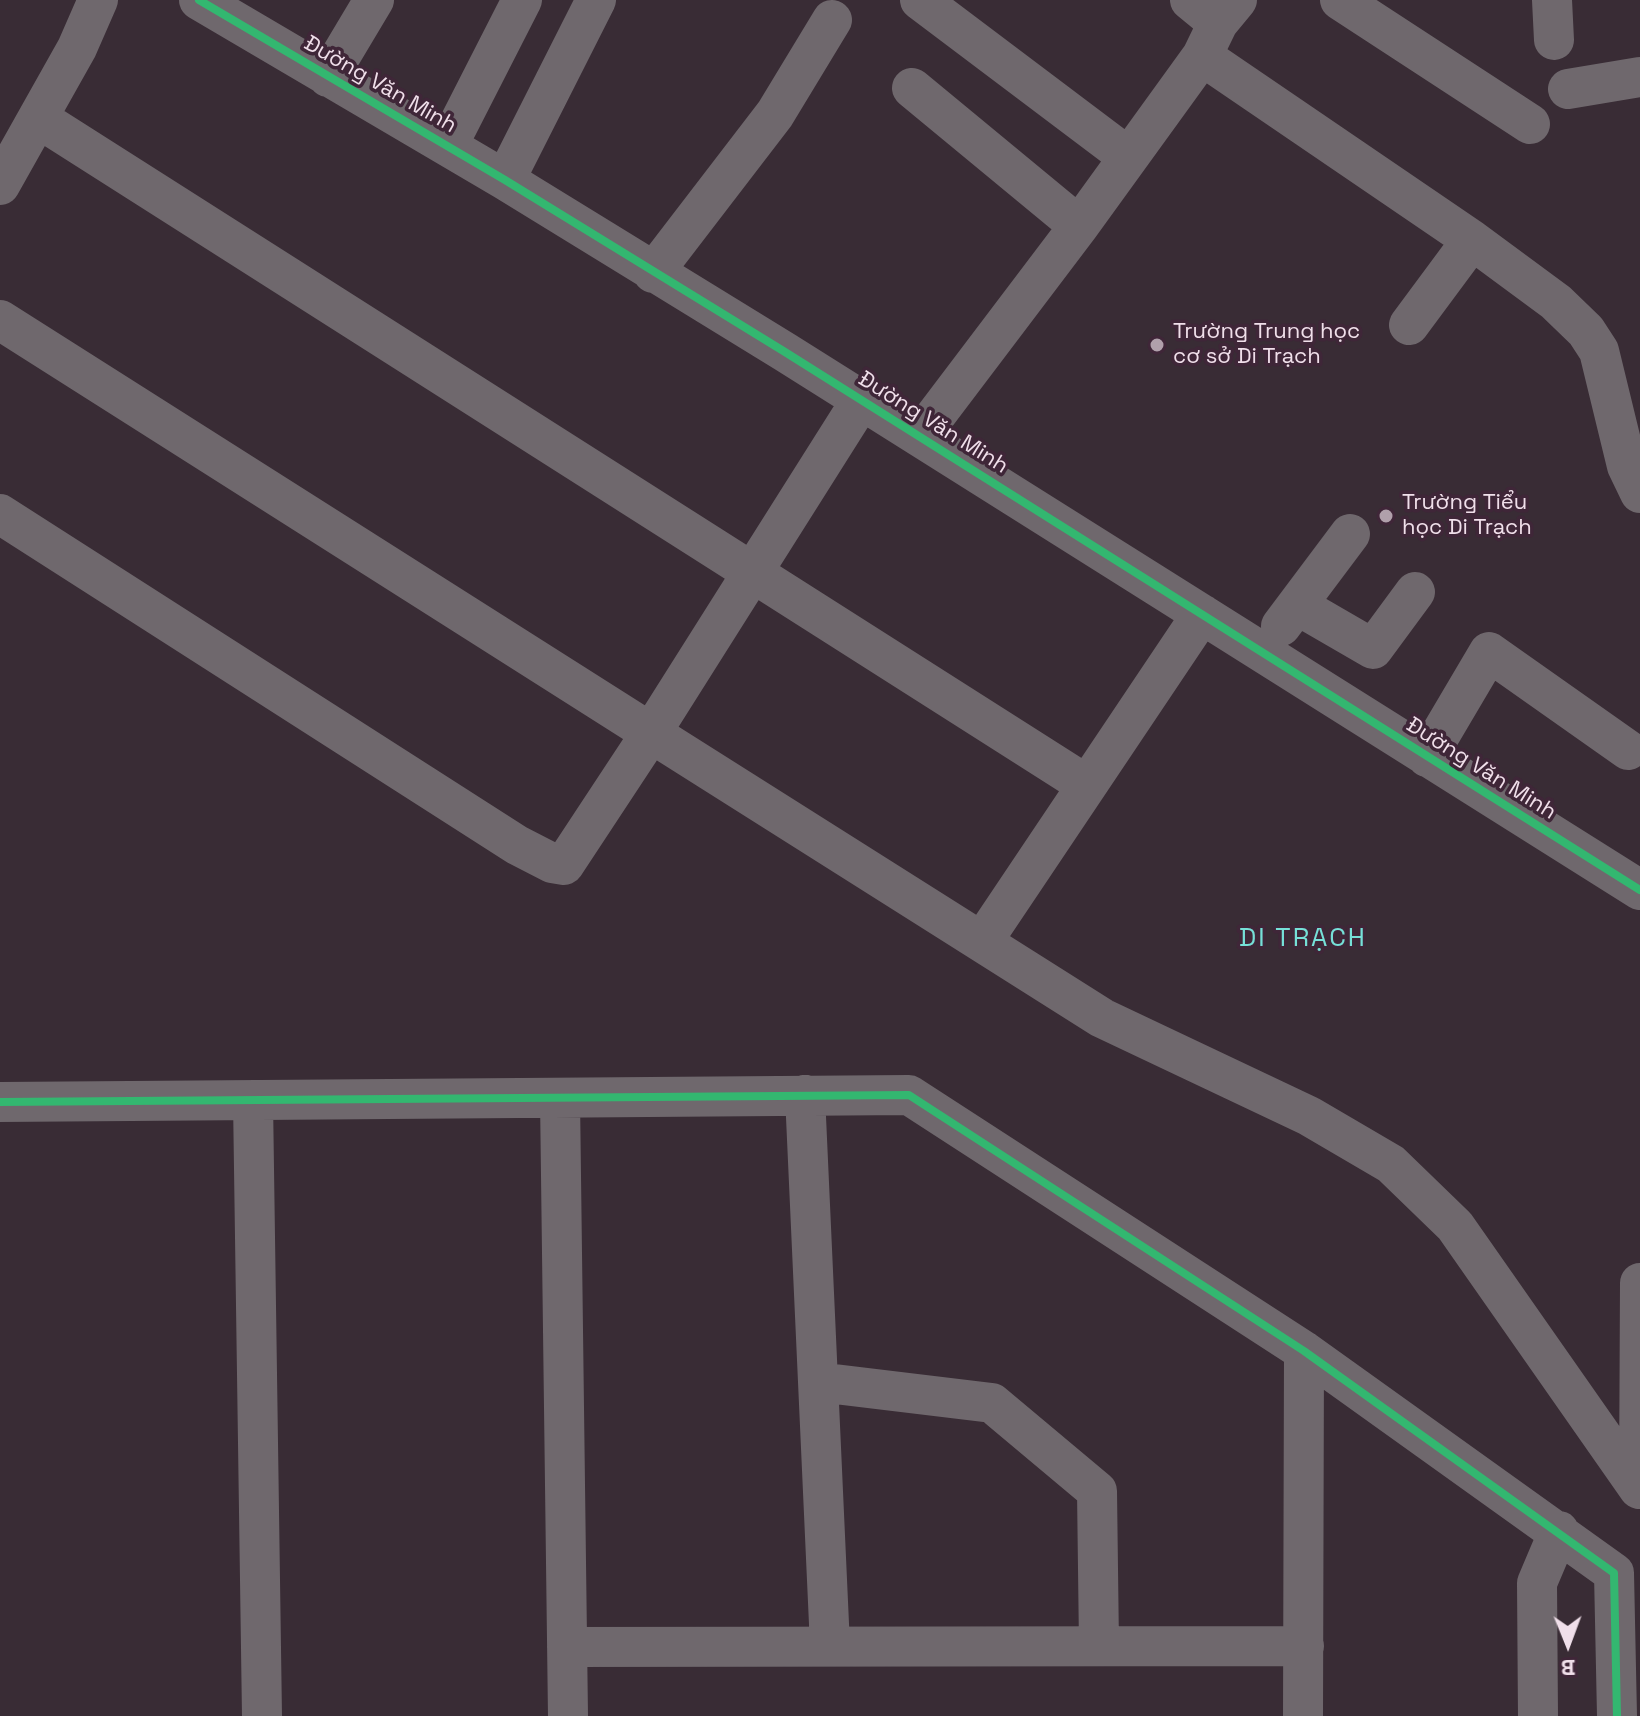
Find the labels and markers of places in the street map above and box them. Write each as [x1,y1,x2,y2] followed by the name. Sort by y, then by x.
[1173,319,1360,370] place label: Trường Trung học cơ sở Di Trạch
[1148,336,1166,354] marker: Trường Trung học cơ sở Di Trạch
[1402,490,1532,542] place label: Trường Tiểu học Di Trạch
[1377,507,1395,525] marker: Trường Tiểu học Di Trạch

